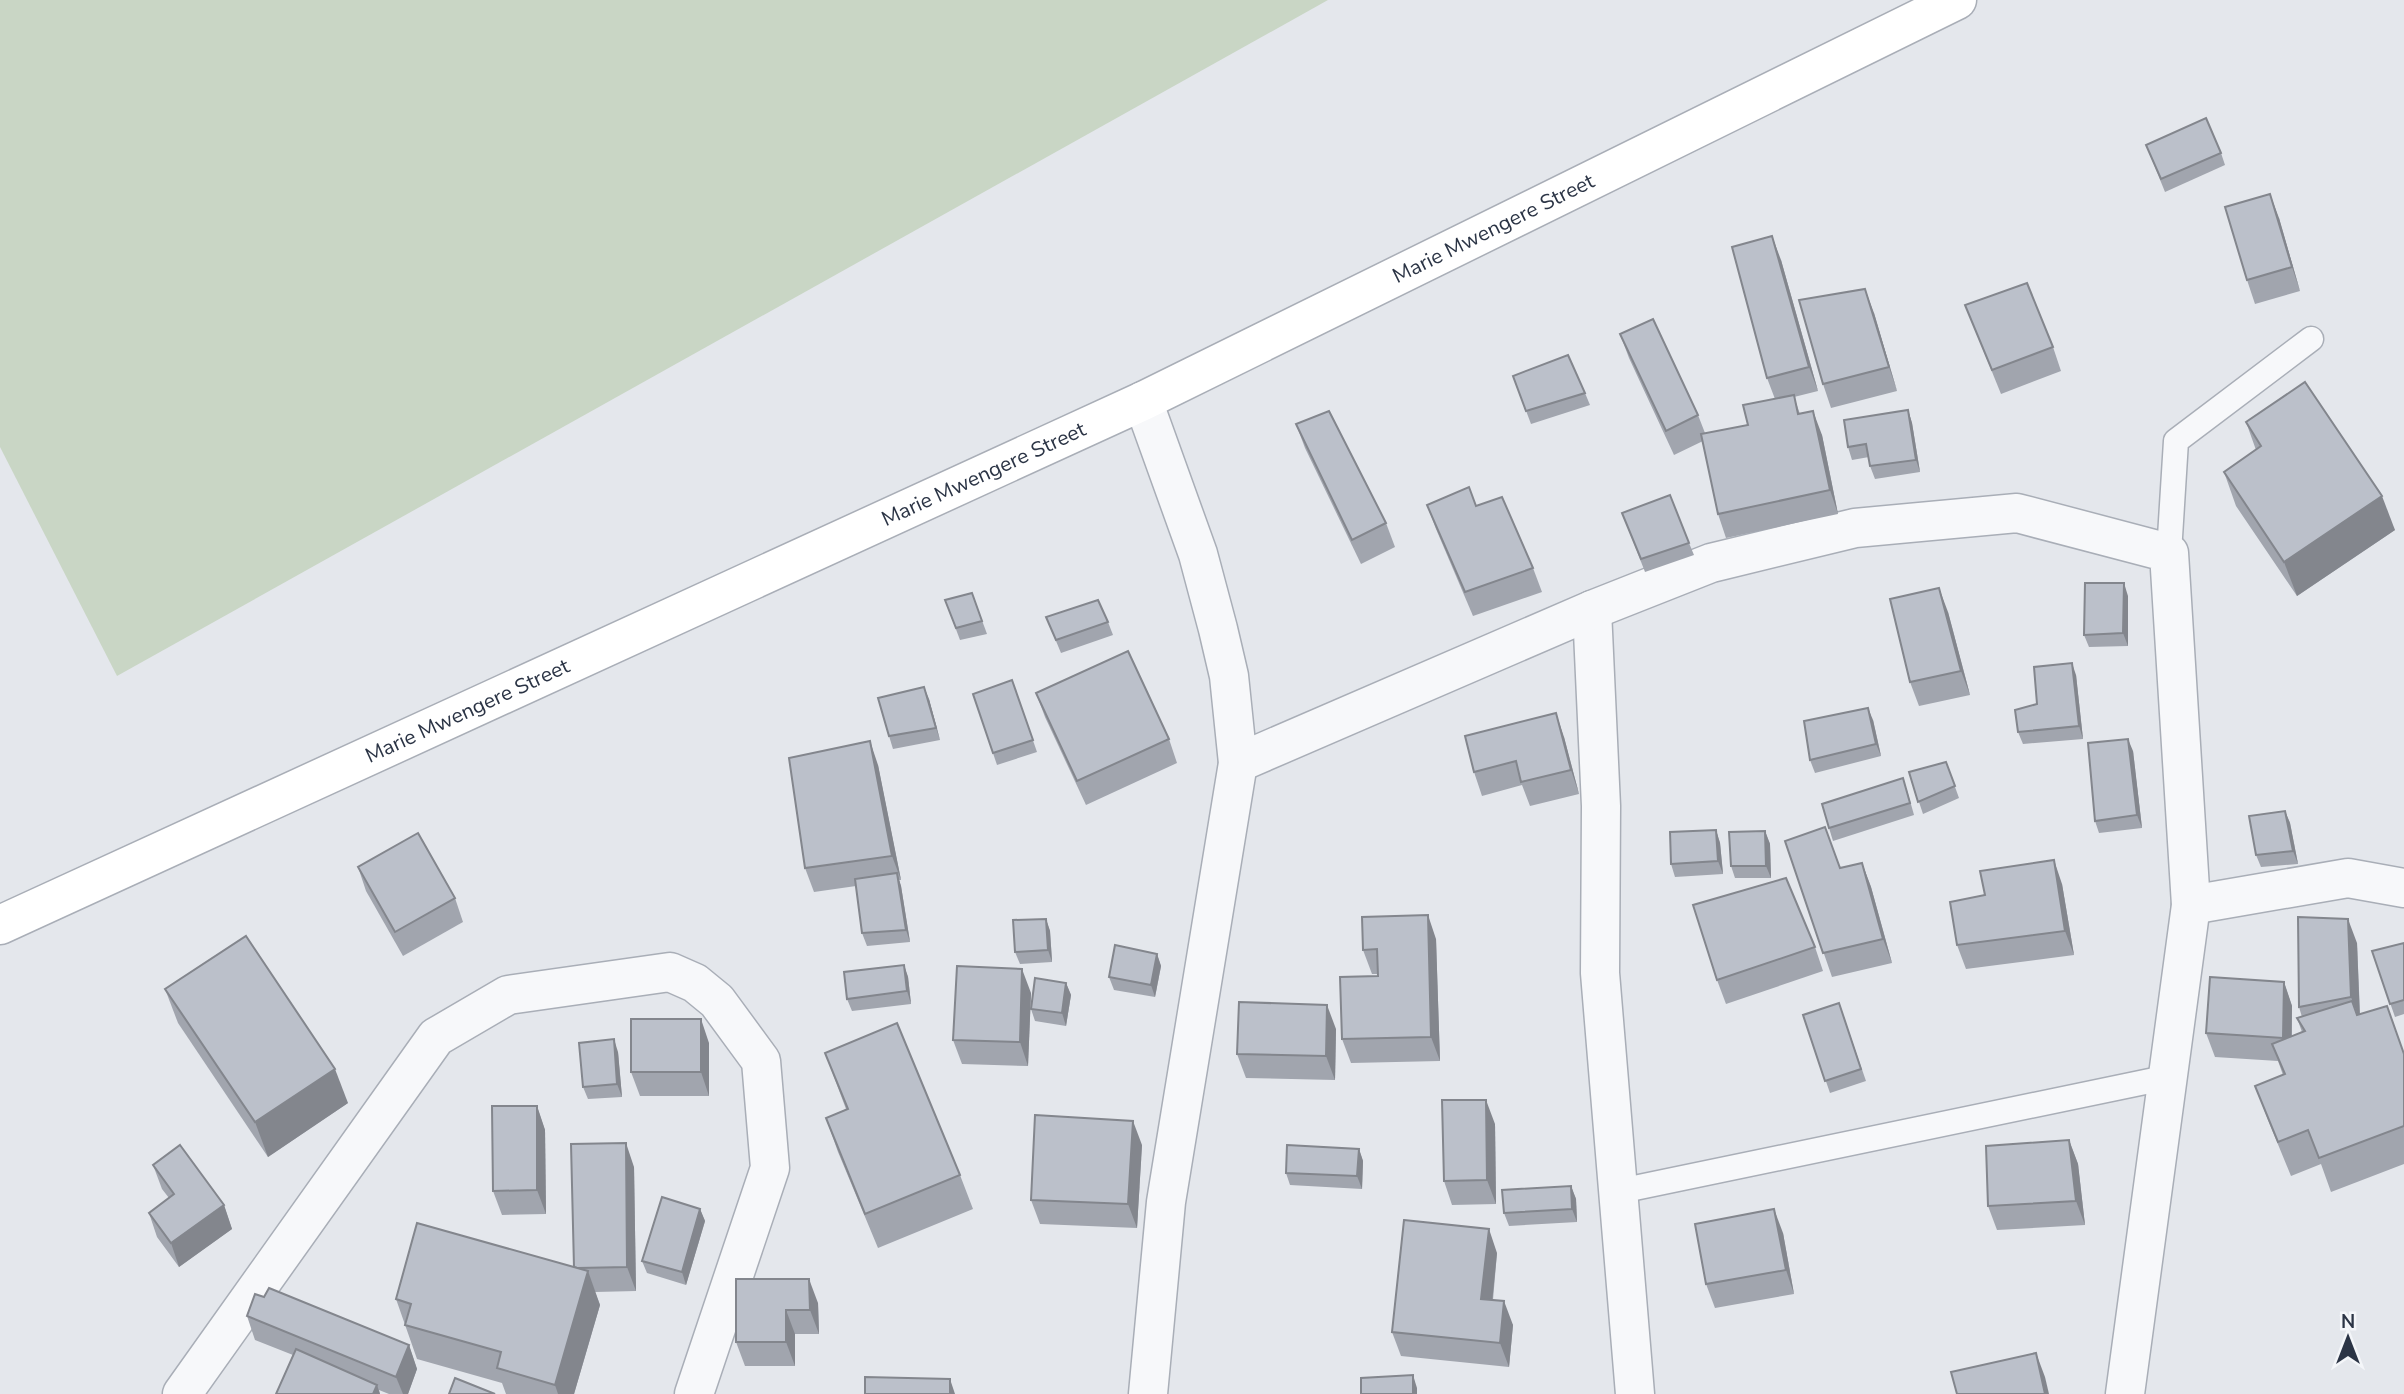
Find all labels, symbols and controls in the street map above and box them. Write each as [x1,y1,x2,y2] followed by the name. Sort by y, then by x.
[1388,167,1600,290] street label: Marie Mwengere Street
[877,415,1091,533] street label: Marie Mwengere Street
[361,652,574,770] street label: Marie Mwengere Street
[2313,1303,2383,1373] north arrow
[2341,1309,2355,1335] text: N

